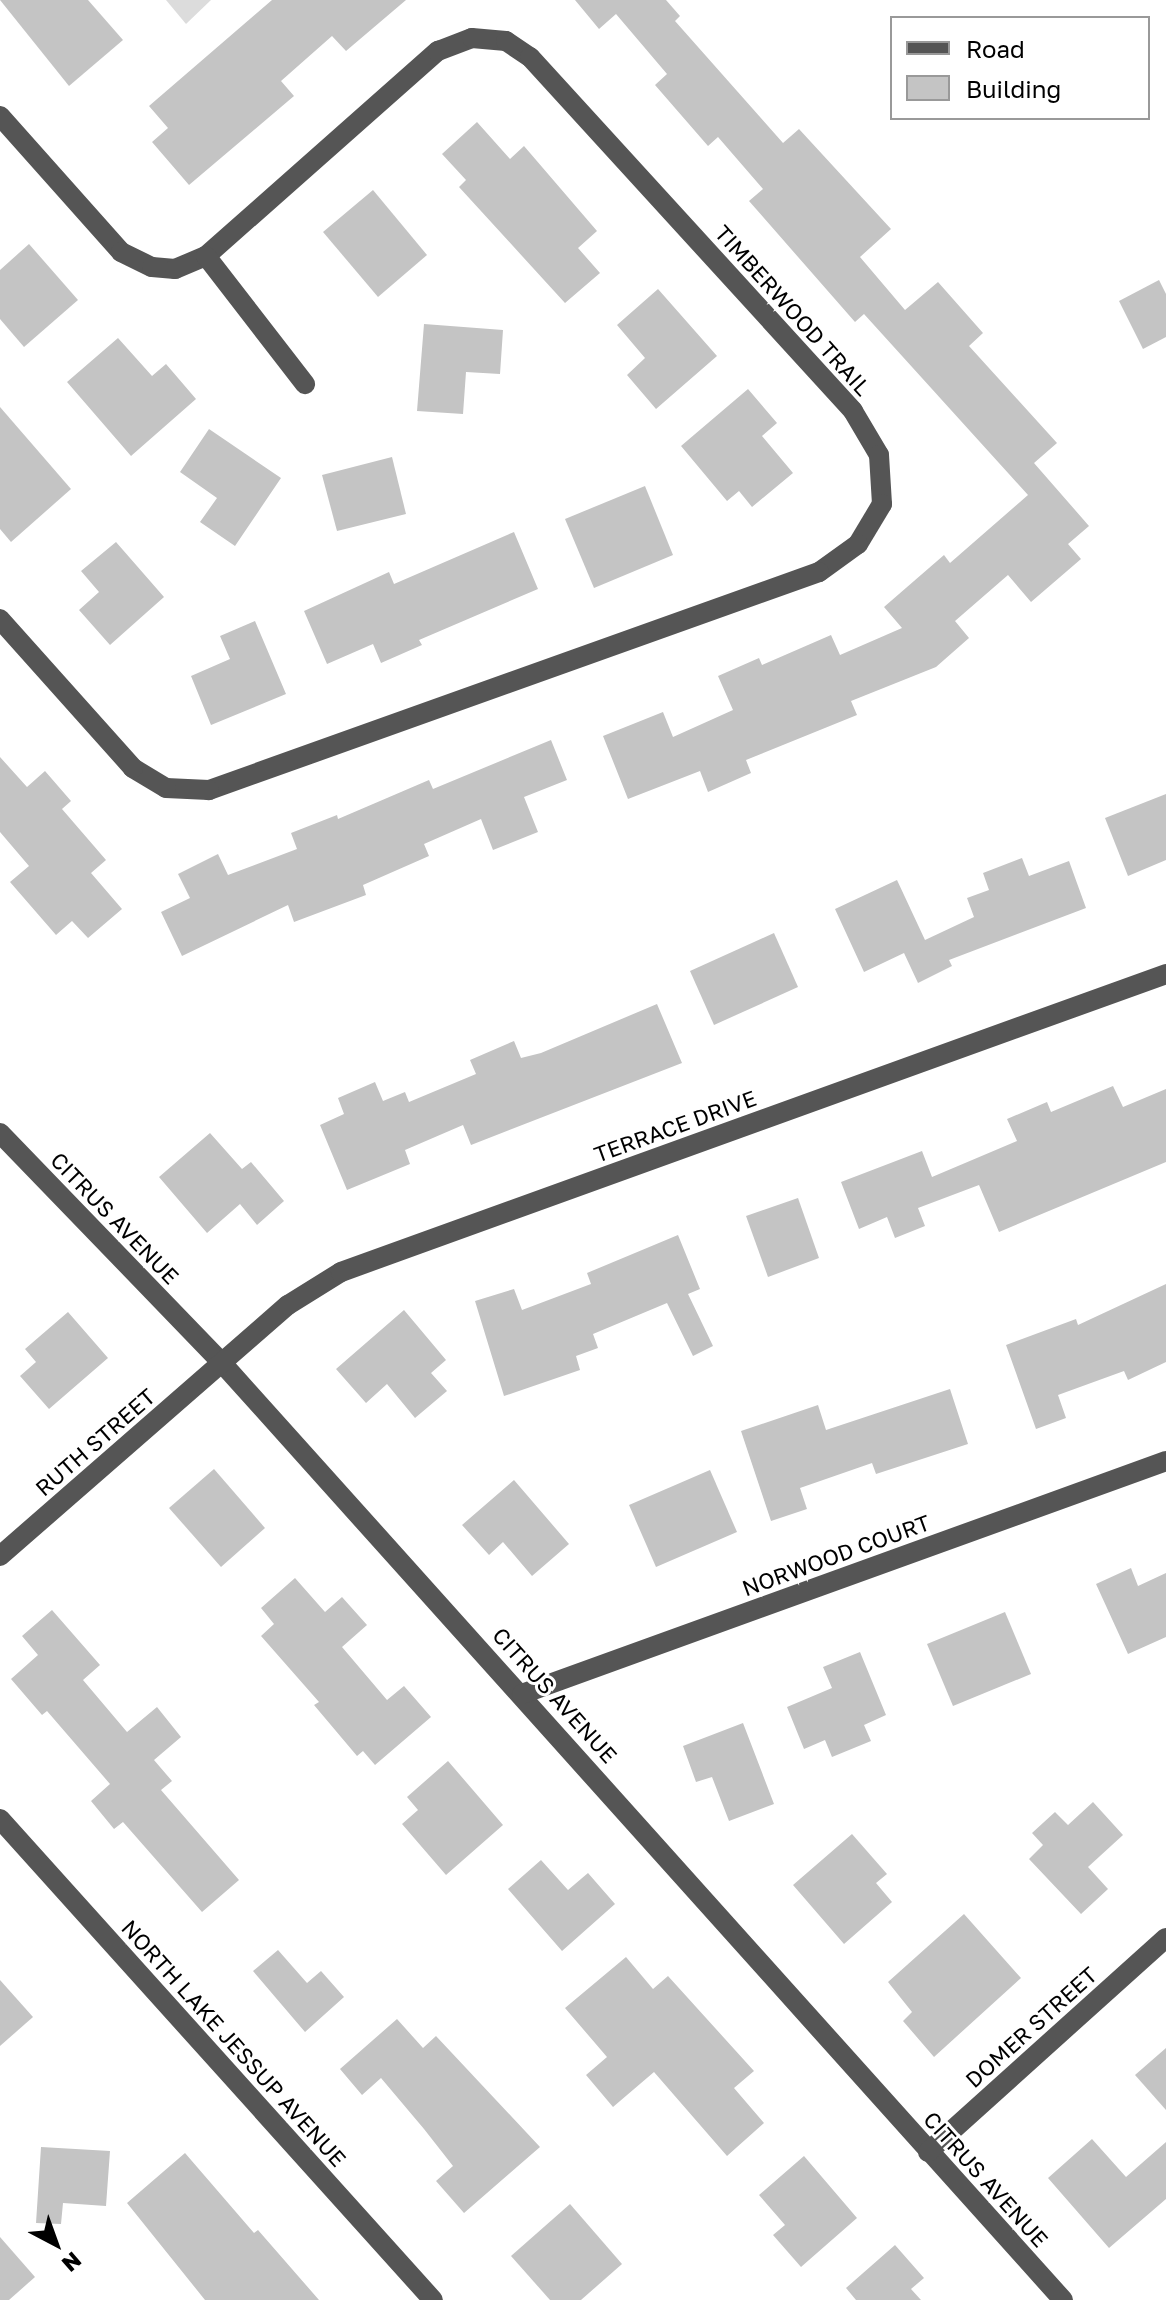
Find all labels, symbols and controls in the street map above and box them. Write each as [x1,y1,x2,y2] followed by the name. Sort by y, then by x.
[890,16,1150,120] legend
[966,34,1025,63] text: Road
[966,74,1061,103] text: Building
[710,220,876,400] street label: TIMBERWOOD TRAIL
[590,1084,760,1168] street label: TERRACE DRIVE
[45,1147,185,1289] street label: CITRUS AVENUE
[30,1383,160,1501] street label: RUTH STREET
[738,1509,934,1601] street label: NORWOOD COURT
[487,1622,623,1768] street label: CITRUS AVENUE
[116,1914,352,2172] street label: NORTH LAKE JESSUP AVENUE
[960,1961,1102,2093] street label: DOMER STREET
[918,2106,1054,2252] street label: CITRUS AVENUE
[16,2204,96,2284] north arrow
[57,2247,87,2278] text: N

